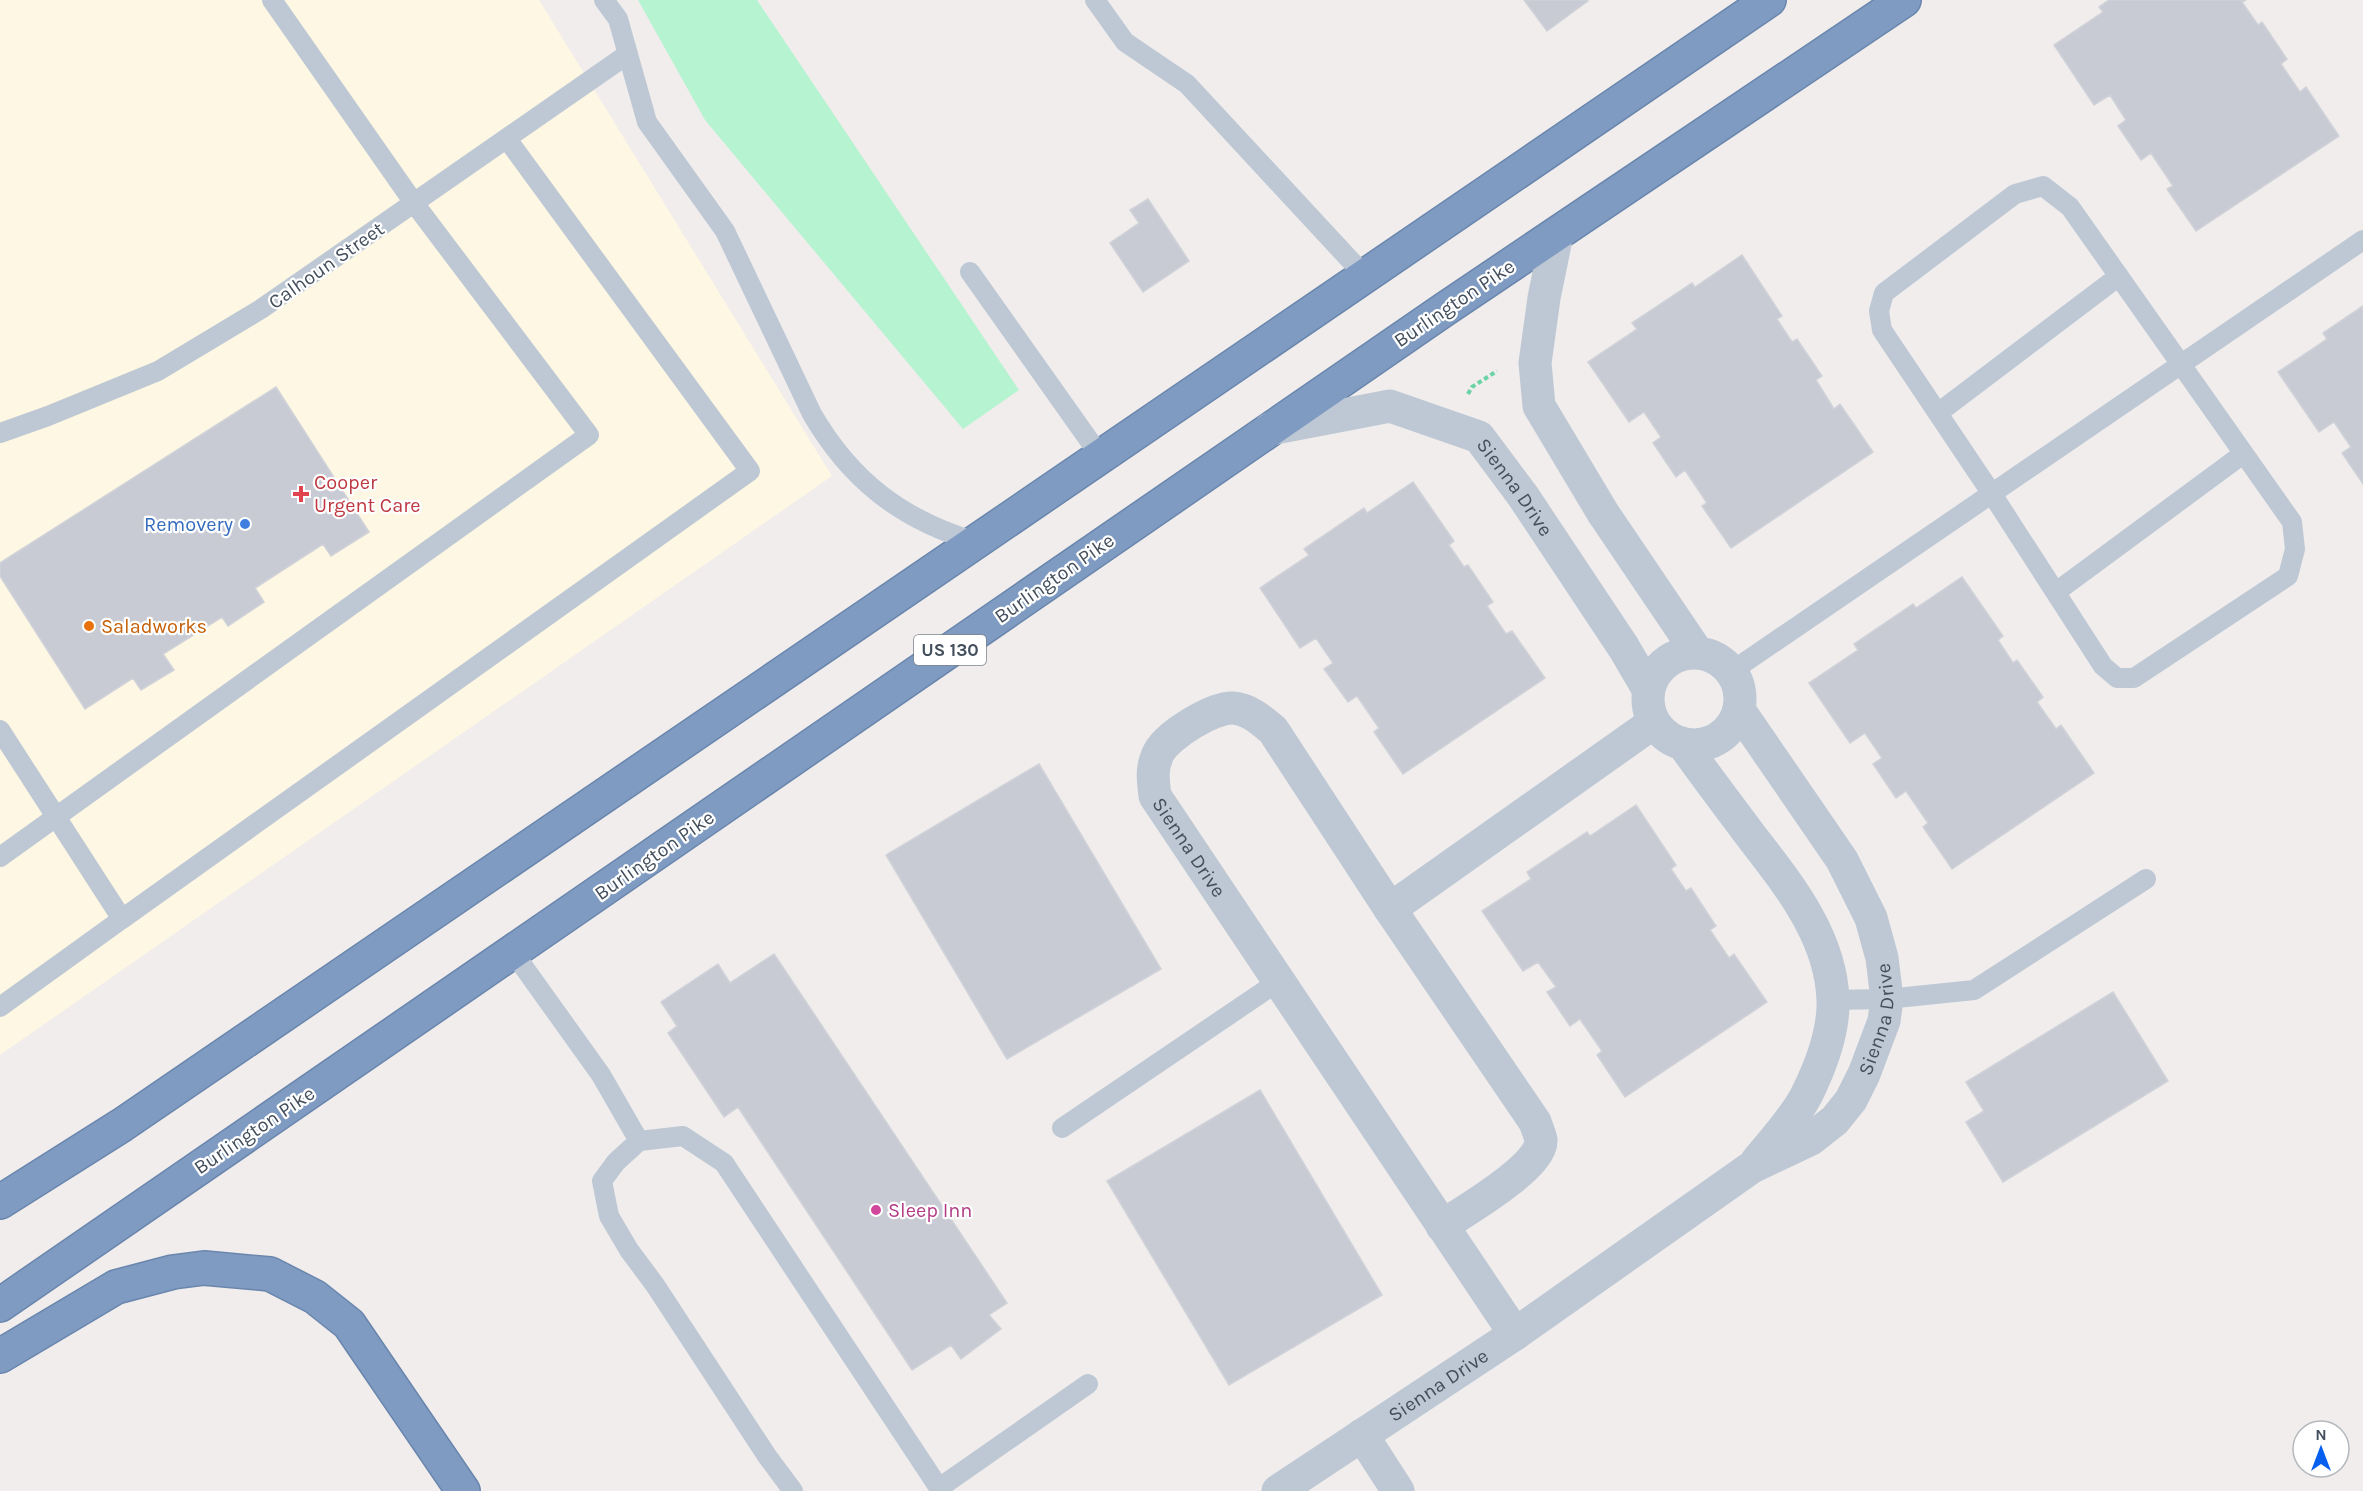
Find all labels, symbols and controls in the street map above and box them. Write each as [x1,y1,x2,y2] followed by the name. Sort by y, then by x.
[264,217,389,314] street label: Calhoun Street
[1390,255,1519,352] street label: Burlington Pike
[1472,434,1557,541] street label: Sienna Drive
[314,471,421,517] place label: Cooper Urgent Care
[292,485,310,503] marker: Cooper Urgent Care
[144,513,233,536] place label: Removery
[238,517,252,531] marker: Removery
[990,529,1118,628] street label: Burlington Pike
[101,615,207,638] place label: Saladworks
[82,619,96,633] marker: Saladworks
[914,635,986,665] road number: US 130
[1147,793,1230,902] street label: Sienna Drive
[590,806,718,905] street label: Burlington Pike
[1854,962,1899,1079] street label: Sienna Drive
[190,1082,319,1179] street label: Burlington Pike
[888,1199,972,1222] place label: Sleep Inn
[869,1203,883,1217] marker: Sleep Inn
[1384,1344,1493,1427] street label: Sienna Drive
[2291,1419,2351,1479] north arrow
[2315,1425,2327,1444] text: N

